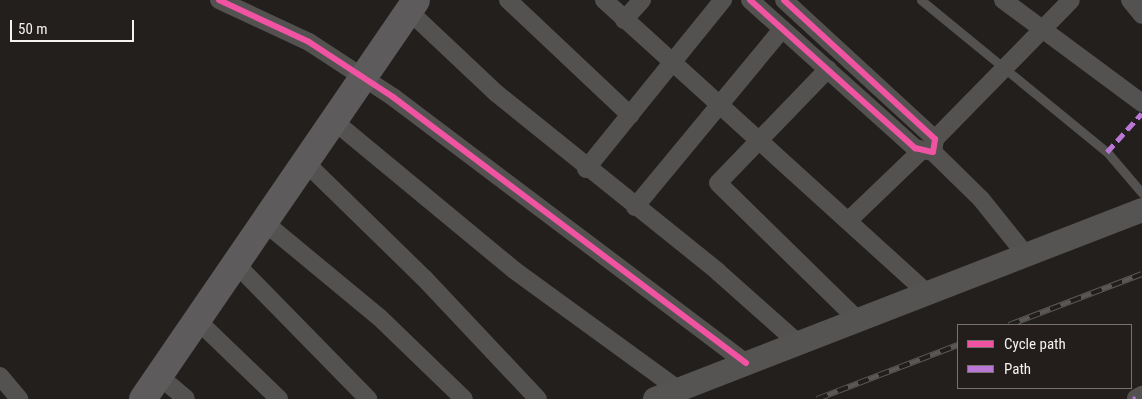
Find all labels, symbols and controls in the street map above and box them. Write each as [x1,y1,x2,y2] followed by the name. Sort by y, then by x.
[12,10,136,42] scale bar
[18,20,48,38] text: 50 m
[957,324,1132,389] legend
[1004,335,1066,353] text: Cycle path
[1004,360,1031,378] text: Path

